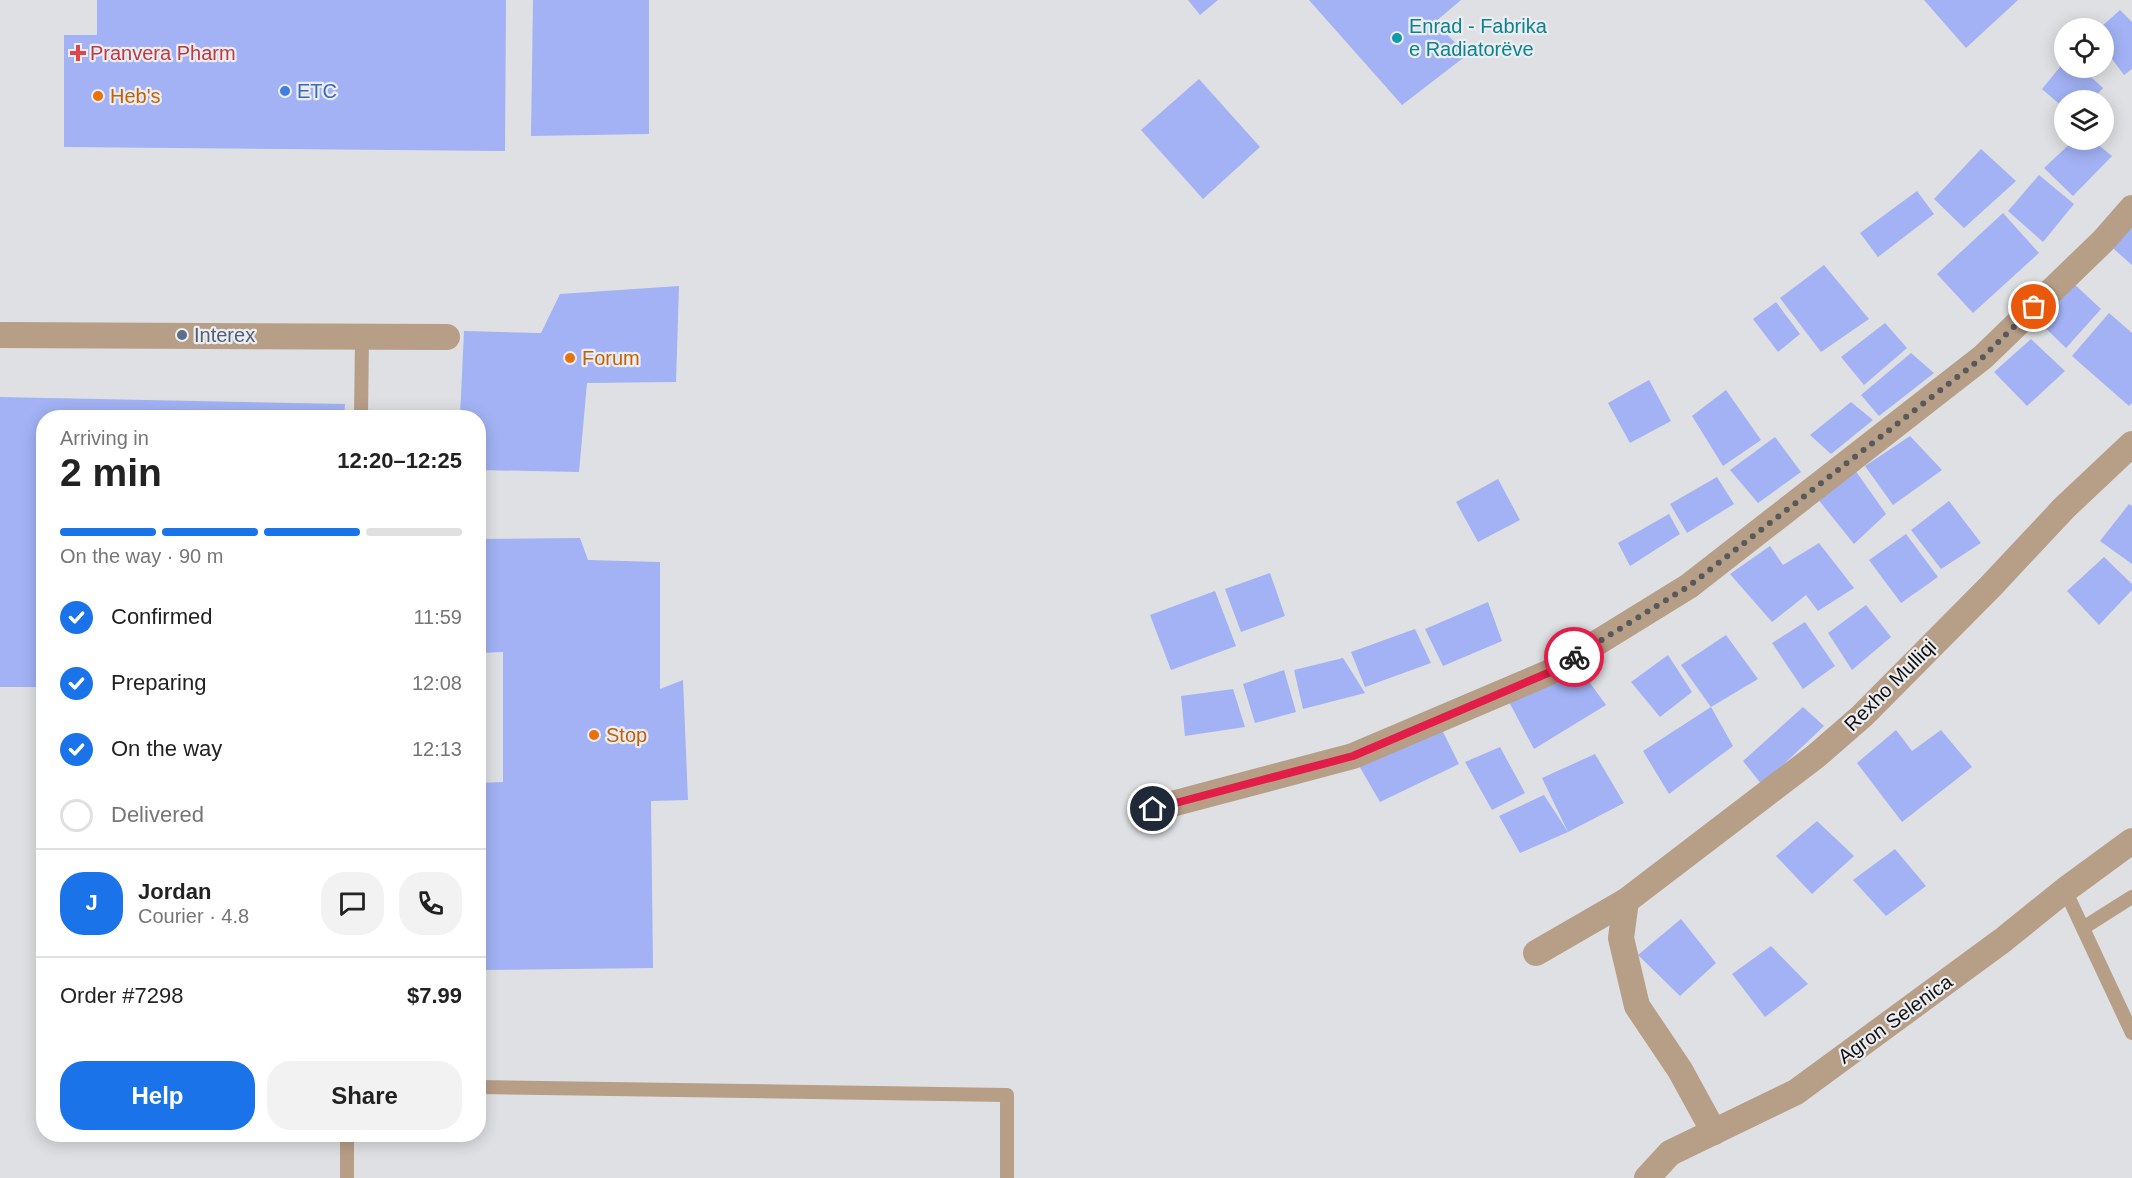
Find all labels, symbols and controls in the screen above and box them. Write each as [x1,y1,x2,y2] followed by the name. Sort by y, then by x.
[1409,15,1548,60] place label: Enrad - Fabrika e Radiatorëve
[2054,18,2114,150] map controls
[2054,18,2114,78] button: locate
[1390,31,1404,45] marker: Enrad - Fabrika e Radiatorëve
[90,42,236,64] place label: Pranvera Pharm
[71,46,85,60] marker: Pranvera Pharm
[297,80,337,102] place label: ETC
[278,84,292,98] marker: ETC
[110,85,161,107] place label: Heb's
[91,89,105,103] marker: Heb's
[2054,90,2114,150] button: layers
[2008,281,2059,332] pin
[2017,290,2050,323] icon: bag
[194,324,255,346] place label: Interex
[175,328,189,342] marker: Interex
[582,347,640,369] place label: Forum
[563,351,577,365] marker: Forum
[60,427,149,449] text: Arriving in
[337,448,462,473] text: 12:20–12:25
[60,451,162,494] text: 2 min
[60,545,223,567] text: On the way · 90 m
[60,601,93,634] icon: check
[111,604,212,629] text: Confirmed
[413,606,462,628] text: 11:59
[1544,627,1604,687] courier
[1840,635,1940,735] street label: Rexho Mulliqi
[1558,641,1591,674] icon: bike
[60,667,93,700] icon: check
[111,670,206,695] text: Preparing
[412,672,462,694] text: 12:08
[606,724,647,746] place label: Stop
[587,728,601,742] marker: Stop
[60,733,93,766] icon: check
[111,736,222,761] text: On the way
[412,738,462,760] text: 12:13
[1127,783,1178,834] pin
[1136,792,1169,825] icon: home
[111,802,204,827] text: Delivered
[321,872,384,935] button: chat
[399,872,462,935] button: phone
[138,879,211,904] text: Jordan
[85,890,98,915] text: J
[138,905,249,927] text: Courier · 4.8
[1834,970,1957,1068] street label: Agron Selenica
[60,983,184,1008] text: Order #7298
[407,983,462,1008] text: $7.99
[60,1061,255,1130] button: Help
[267,1061,462,1130] button: Share

